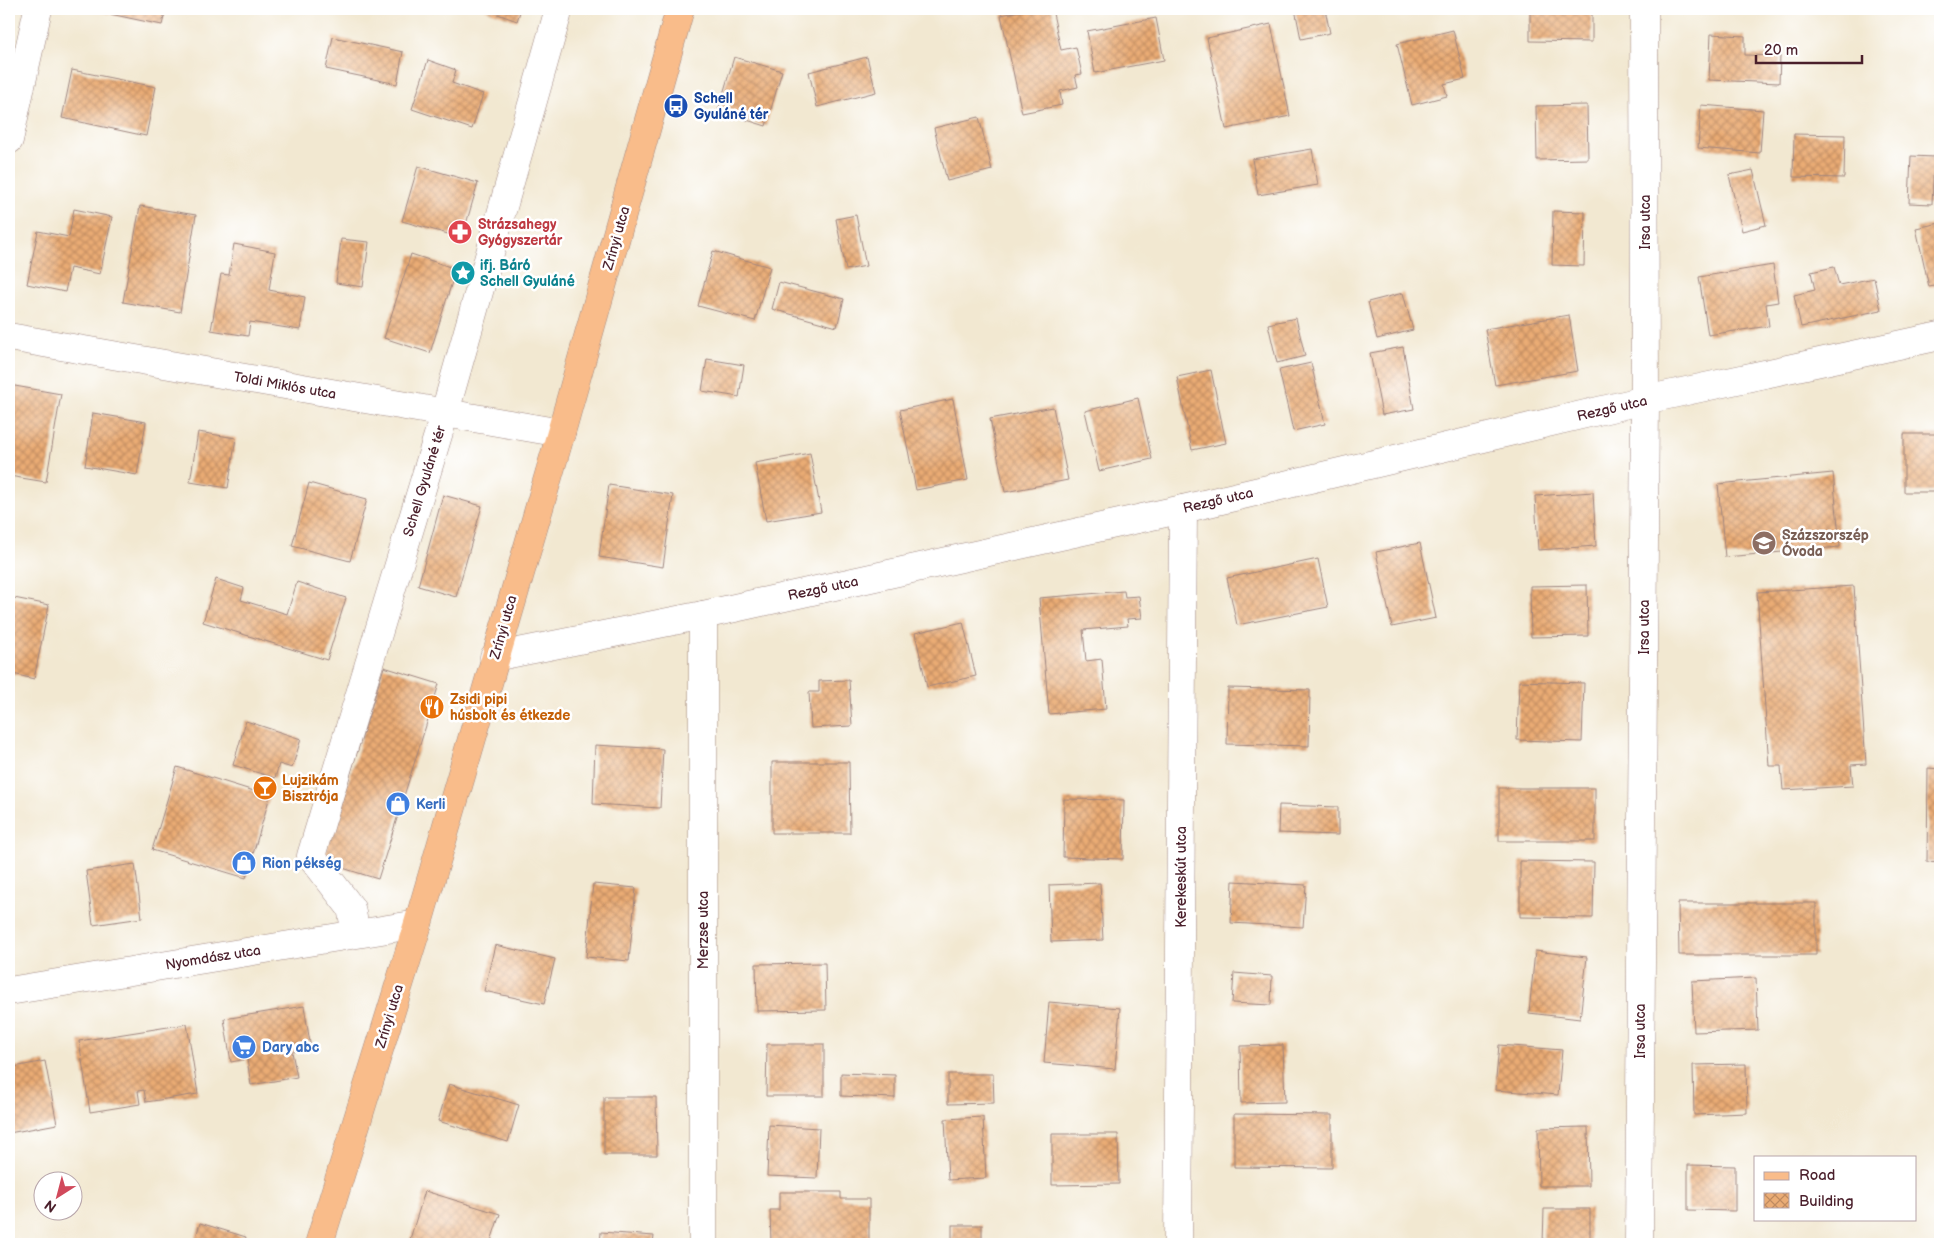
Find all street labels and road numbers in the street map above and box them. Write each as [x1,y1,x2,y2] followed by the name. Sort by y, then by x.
[1637,194,1654,250] street label: Irsa utca
[599,204,634,273] street label: Zrínyi utca
[232,368,338,403] street label: Toldi Miklós utca
[1575,392,1649,425] street label: Rezgő utca
[400,423,450,539] street label: Schell Gyuláné tér
[1181,484,1255,517] street label: Rezgő utca
[786,573,860,604] street label: Rezgő utca
[486,593,521,662] street label: Zrínyi utca
[1636,599,1653,655] street label: Irsa utca
[1173,826,1190,928] street label: Kerekeskút utca
[695,891,712,969] street label: Merzse utca
[164,942,262,973] street label: Nyomdász utca
[372,982,407,1051] street label: Zrínyi utca
[1632,1003,1649,1059] street label: Irsa utca

